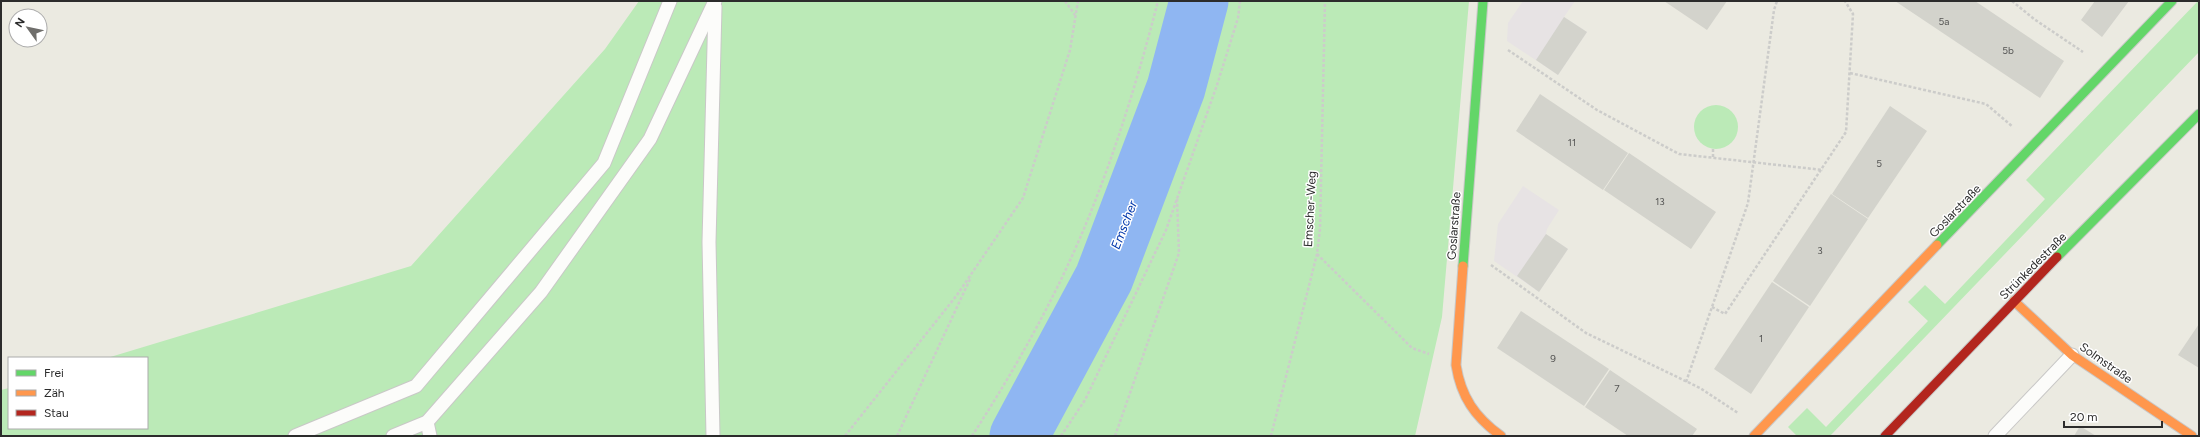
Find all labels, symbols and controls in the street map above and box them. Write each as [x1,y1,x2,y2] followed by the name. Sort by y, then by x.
[8,8,48,48] north arrow
[1939,15,1949,28] house number: 5a
[12,16,28,30] text: N
[2002,44,2014,57] house number: 5b
[1568,136,1576,149] house number: 11
[1876,157,1882,170] house number: 5
[1301,171,1319,247] street label: Emscher-Weg
[1926,181,1984,240] street label: Goslarstraße
[1445,191,1463,260] street label: Goslarstraße
[1655,195,1665,208] house number: 13
[1108,198,1140,251] water label: Emscher
[1997,229,2070,302] street label: Strünkedestraße
[1817,244,1823,257] house number: 3
[1759,332,1763,345] house number: 1
[2077,340,2135,386] street label: Solmstraße
[1550,352,1556,365] house number: 9
[8,357,148,429] legend
[44,366,64,380] text: Frei
[1614,382,1620,395] house number: 7
[44,386,65,400] text: Zäh
[2064,403,2162,429] scale bar
[44,406,69,420] text: Stau
[2070,410,2098,424] text: 20 m

